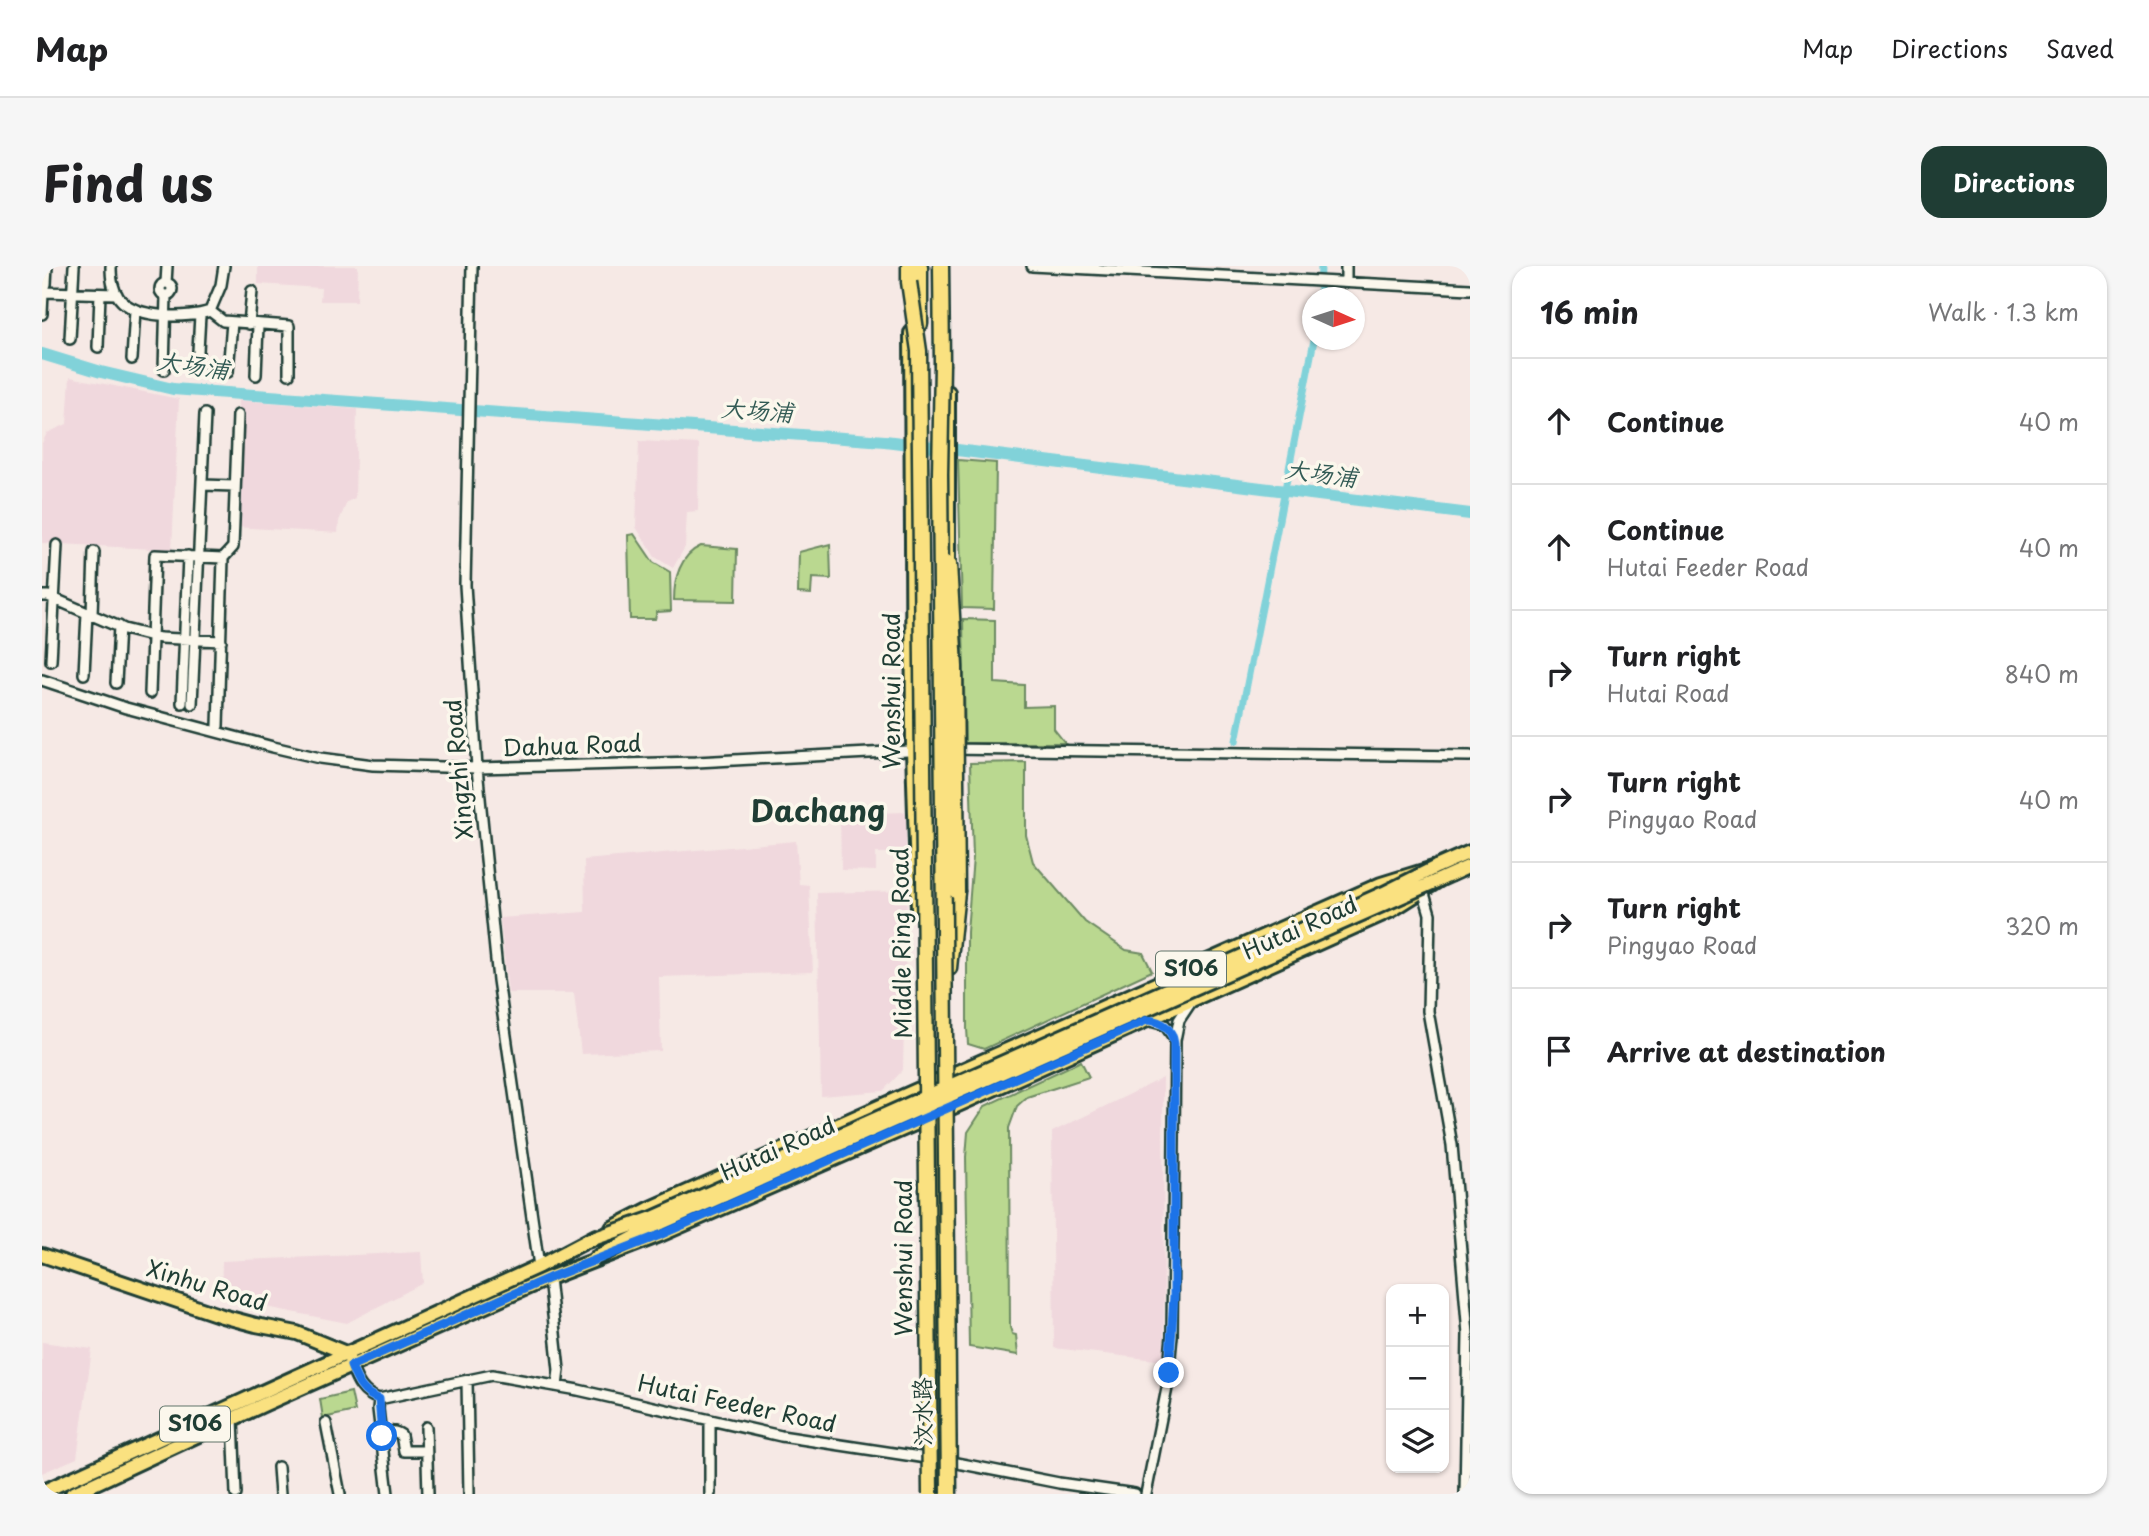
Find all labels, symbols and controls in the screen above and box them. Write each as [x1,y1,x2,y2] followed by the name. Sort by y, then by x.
[35,23,108,73] text: Map
[1802,30,1853,66] text: Map
[1891,30,2008,66] text: Directions
[2046,30,2114,66] text: Saved
[42,145,213,219] text: Find us
[1921,146,2107,218] button: Directions
[1302,287,1365,350] north arrow
[1540,289,1639,334] text: 16 min
[1928,294,2079,329] text: Walk · 1.3 km
[155,341,234,387] water label: 大场浦
[720,389,797,430] water label: 大场浦
[1540,402,1578,440] icon: ahead
[1607,402,1724,441] text: Continue
[2019,404,2079,439] text: 40 m
[1283,450,1362,495] water label: 大场浦
[1607,510,1724,549] text: Continue
[1540,528,1578,566] icon: ahead
[2019,530,2079,565] text: 40 m
[1607,549,1809,584] text: Hutai Feeder Road
[873,613,908,769] street label: Wenshui Road
[1607,636,1741,675] text: Turn right
[1540,654,1578,692] icon: right
[2005,656,2079,691] text: 840 m
[1607,675,1730,710] text: Hutai Road
[434,698,481,841] street label: Xingzhi Road
[502,725,642,764] street label: Dahua Road
[1607,762,1741,801] text: Turn right
[1540,780,1578,818] icon: right
[2019,782,2079,817] text: 40 m
[751,787,885,832] district label: Dachang
[1607,801,1758,836] text: Pingyao Road
[881,847,920,1039] street label: Middle Ring Road
[1236,886,1363,968] street label: Hutai Road
[1607,888,1741,927] text: Turn right
[1540,906,1578,944] icon: right
[2005,908,2079,943] text: 320 m
[1607,927,1758,962] text: Pingyao Road
[1156,952,1226,986] road number: S106
[1540,1032,1578,1070] icon: arrive
[1607,1032,1886,1071] text: Arrive at destination
[714,1107,841,1189] street label: Hutai Road
[885,1180,920,1336] street label: Wenshui Road
[143,1250,272,1319] street label: Xinhu Road
[1386,1284,1449,1473] map controls
[1386,1284,1449,1347] button: +
[1386,1347,1449,1410] button: −
[1153,1357,1184,1388] route end
[635,1364,840,1441] street label: Hutai Feeder Road
[903,1377,940,1447] street label: 汶水路
[160,1406,230,1442] road number: S106
[1386,1410,1449,1473] button: layers
[366,1420,397,1451] route start

